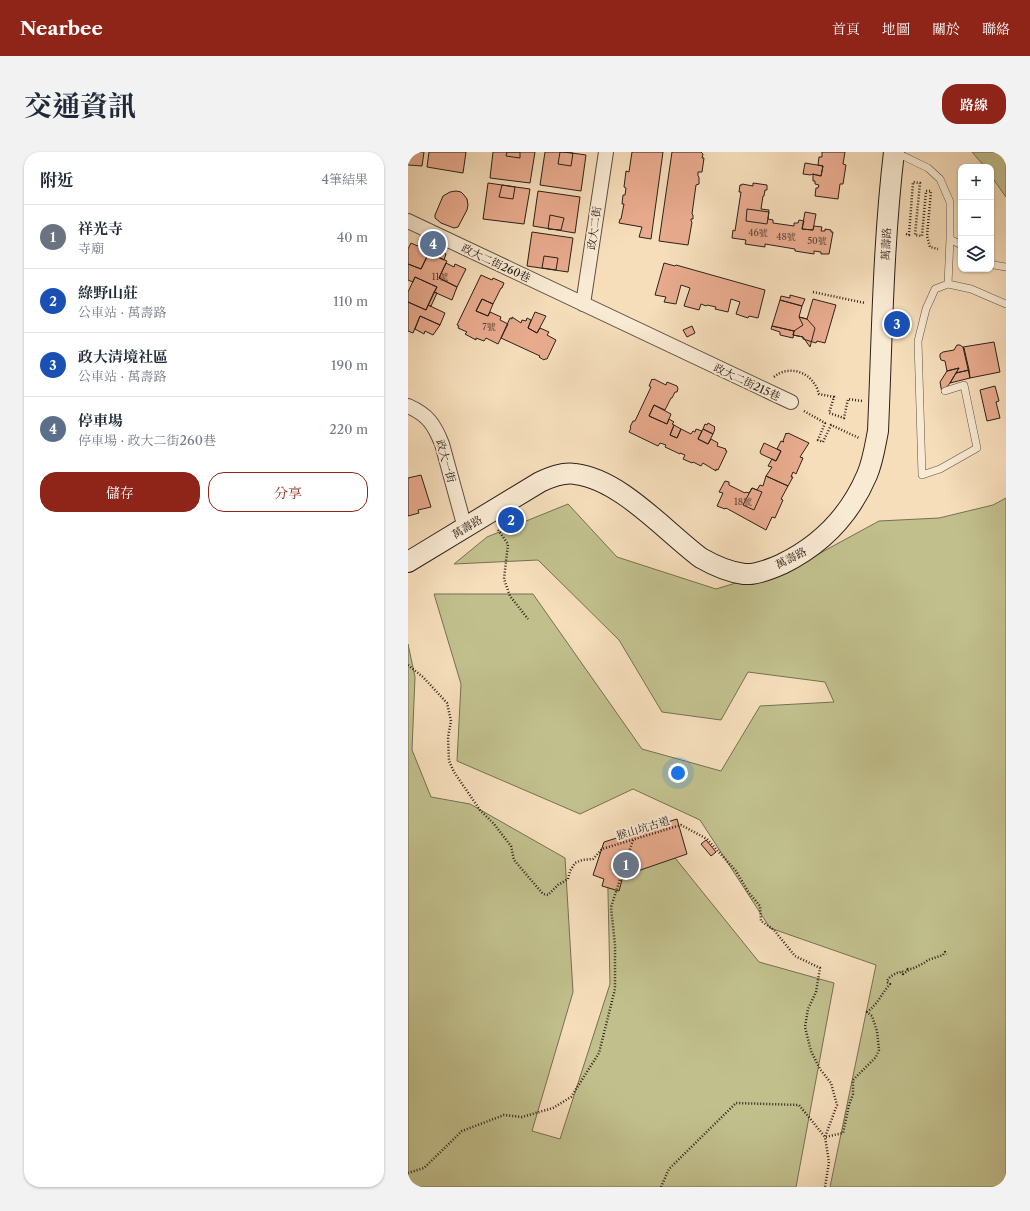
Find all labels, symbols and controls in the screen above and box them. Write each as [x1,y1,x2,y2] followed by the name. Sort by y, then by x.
[20,17,103,40] text: Nearbee
[832,20,860,38] text: 首頁
[882,20,910,38] text: 地圖
[932,20,960,38] text: 關於
[982,20,1010,38] text: 聯絡
[942,84,1006,124] button: 路線
[24,89,136,123] text: 交通資訊
[958,164,994,272] map controls
[958,164,994,200] button: +
[40,170,74,190] text: 附近
[321,171,368,187] text: 4筆結果
[958,200,994,236] button: −
[584,205,604,251] street label: 政大二街
[78,219,123,238] text: 祥光寺
[748,227,768,238] house number: 46號
[878,227,894,261] street label: 萬壽路
[50,229,56,245] text: 1
[337,229,368,245] text: 40 m
[420,229,446,259] pin: 4
[776,231,796,242] house number: 48號
[807,235,827,246] house number: 50號
[958,236,994,272] button: layers
[78,240,104,256] text: 寺廟
[459,241,533,285] street label: 政大二街260巷
[432,271,448,282] house number: 11號
[78,283,138,302] text: 綠野山莊
[49,293,57,309] text: 2
[333,293,368,309] text: 110 m
[78,304,167,320] text: 公車站 · 萬壽路
[884,309,910,339] pin: 3
[482,321,496,332] house number: 7號
[78,347,168,366] text: 政大清境社區
[49,357,57,373] text: 3
[331,357,368,373] text: 190 m
[711,360,783,404] street label: 政大二街215巷
[78,368,167,384] text: 公車站 · 萬壽路
[78,411,123,430] text: 停車場
[49,421,57,437] text: 4
[329,421,368,437] text: 220 m
[78,432,216,448] text: 停車場 · 政大二街260巷
[433,438,459,484] street label: 政大一街
[40,472,200,512] button: 儲存
[208,472,368,512] button: 分享
[734,496,752,507] house number: 18號
[498,505,524,535] pin: 2
[449,513,485,541] street label: 萬壽路
[773,544,809,572] street label: 萬壽路
[668,763,688,783] your location
[615,813,671,843] street label: 猴山坑古道
[613,850,639,880] pin: 1

